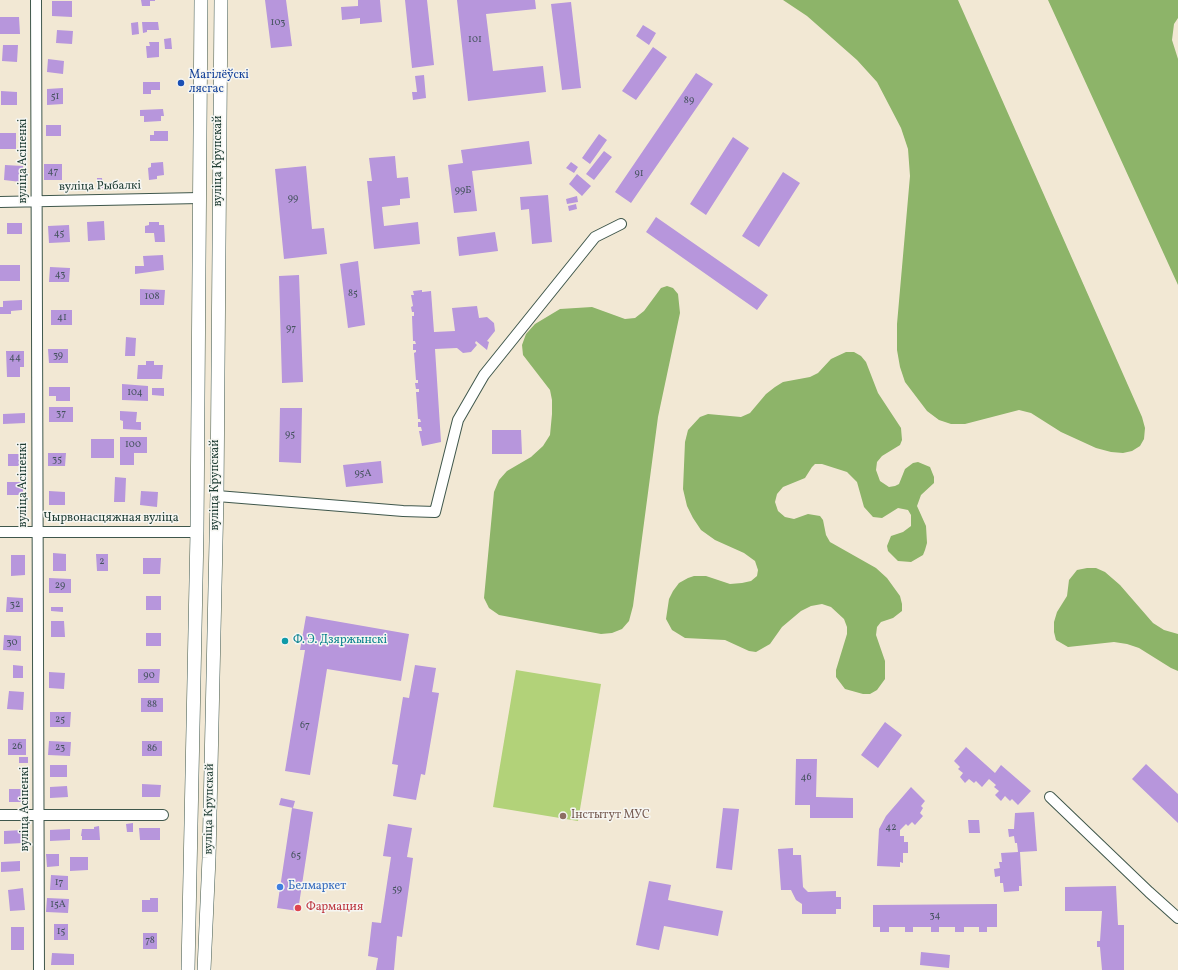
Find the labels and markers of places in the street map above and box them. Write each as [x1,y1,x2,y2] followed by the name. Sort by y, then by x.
[189,69,249,97] place label: Магілёўскі лясгас
[176,78,186,88] marker: Магілёўскі лясгас
[293,634,387,648] place label: Ф. Э. Дзяржынскі
[280,636,290,646] marker: Ф. Э. Дзяржынскі
[571,809,650,823] place label: Інстытут МУС
[558,811,568,821] marker: Інстытут МУС
[288,880,346,894] place label: Белмаркет
[275,882,285,892] marker: Белмаркет
[306,901,363,915] place label: Фармация
[293,903,303,913] marker: Фармация

